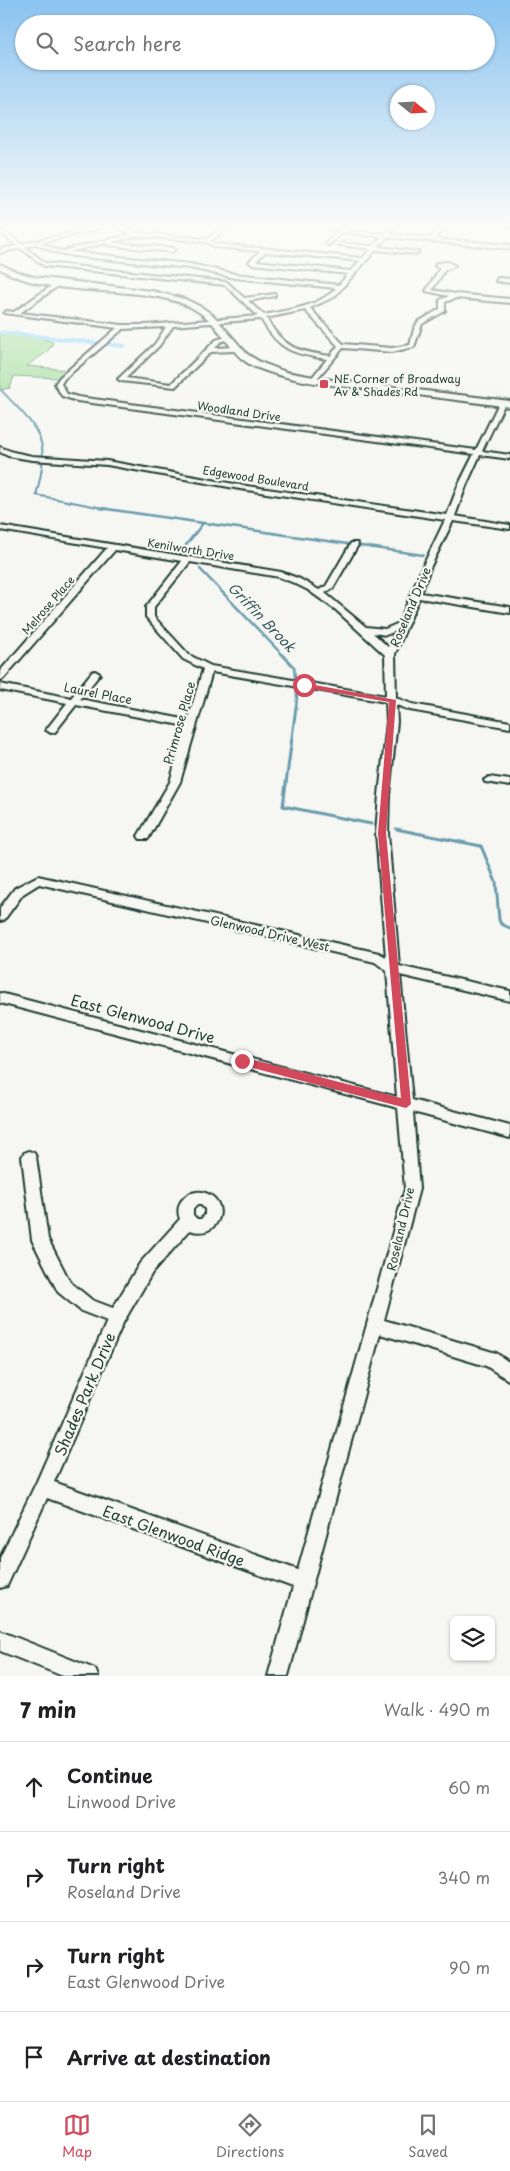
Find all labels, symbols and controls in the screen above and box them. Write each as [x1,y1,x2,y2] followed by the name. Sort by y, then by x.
[15,15,495,70] search box
[33,29,61,57] icon: search
[73,29,182,57] text: Search here
[390,85,435,130] north arrow
[334,370,461,400] place label: NE Corner of Broadway Av & Shades Rd
[318,378,330,390] marker: NE Corner of Broadway Av & Shades Rd
[196,397,282,425] street label: Woodland Drive
[202,461,311,495] street label: Edgewood Boulevard
[146,534,236,564] street label: Kenilworth Drive
[385,564,435,650] street label: Roseland Drive
[18,572,79,638] street label: Melrose Place
[223,577,301,657] water label: Griffin Brook
[293,674,316,697] route start
[62,678,134,708] street label: Laurel Place
[159,679,199,767] street label: Primrose Place
[209,911,332,956] street label: Glenwood Drive West
[68,988,218,1048] street label: East Glenwood Drive
[231,1050,254,1073] route end
[382,1185,418,1273] street label: Roseland Drive
[48,1329,120,1459] street label: Shades Park Drive
[100,1499,248,1571] street label: East Glenwood Ridge
[450,1616,495,1661] map controls
[450,1616,495,1661] button: layers
[20,1693,76,1725] text: 7 min
[384,1697,490,1721] text: Walk · 490 m
[67,1761,153,1789] text: Continue
[20,1773,48,1801] icon: ahead
[448,1775,490,1799] text: 60 m
[67,1789,176,1813] text: Linwood Drive
[67,1851,165,1879] text: Turn right
[20,1863,48,1891] icon: right
[438,1865,490,1889] text: 340 m
[67,1879,181,1903] text: Roseland Drive
[67,1941,165,1969] text: Turn right
[20,1953,48,1981] icon: right
[449,1955,490,1979] text: 90 m
[67,1969,225,1993] text: East Glenwood Drive
[20,2043,48,2071] icon: arrive
[67,2043,271,2071] text: Arrive at destination
[62,2111,92,2162] tab: Map
[216,2111,284,2162] tab: Directions
[408,2111,448,2162] tab: Saved

